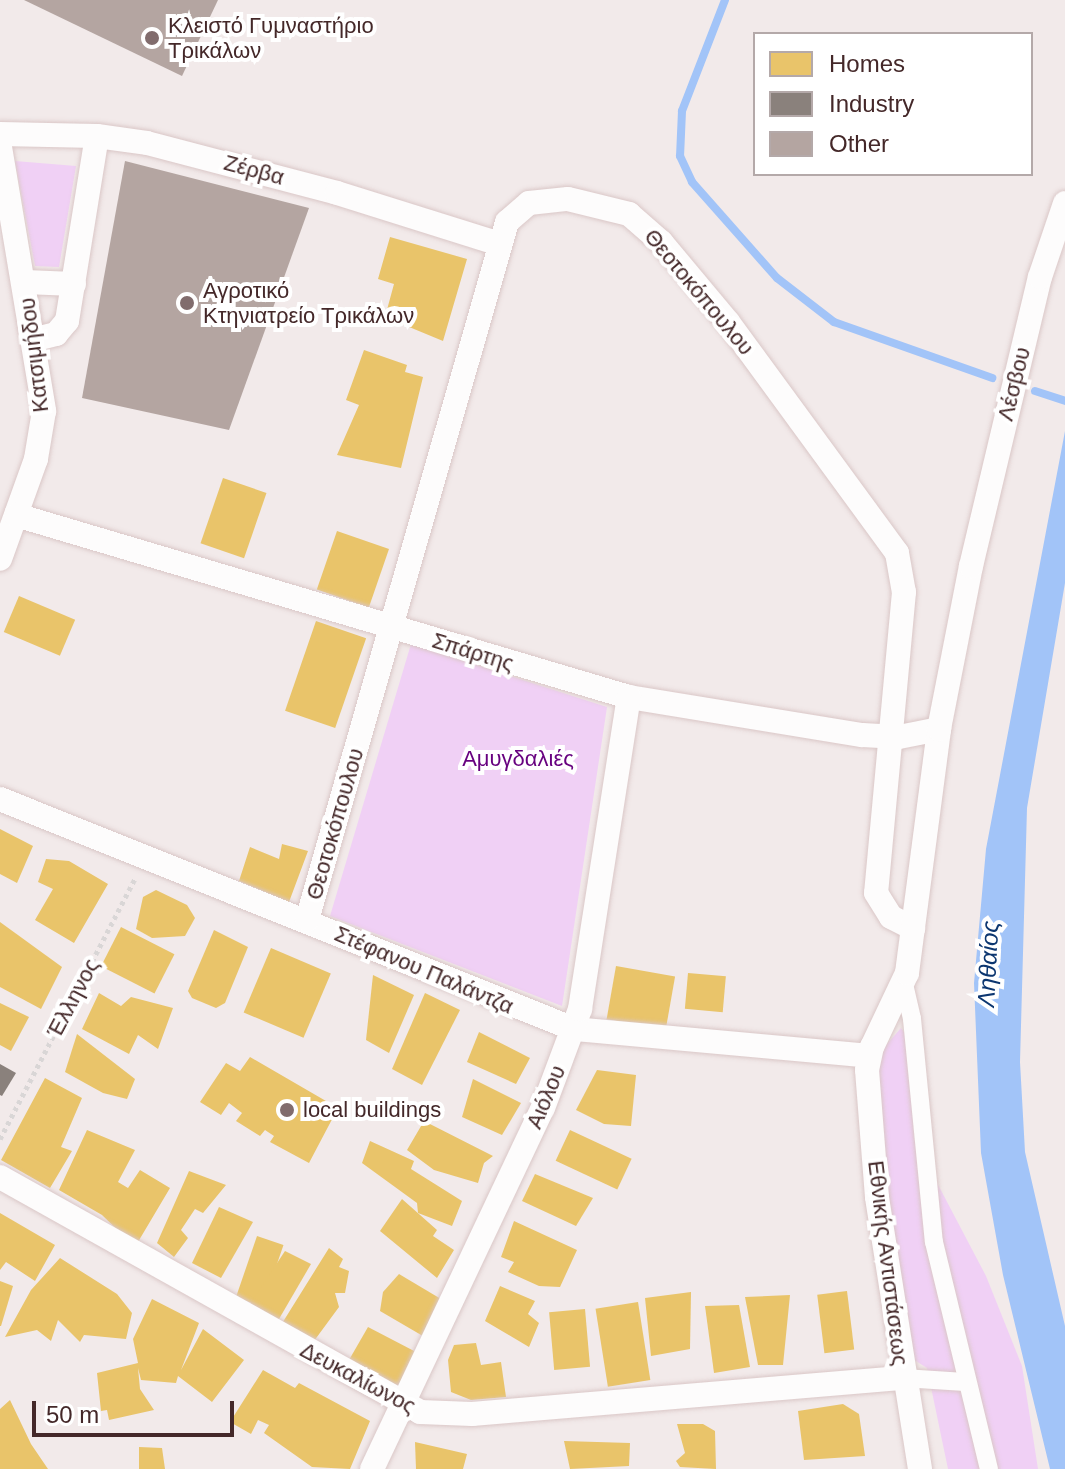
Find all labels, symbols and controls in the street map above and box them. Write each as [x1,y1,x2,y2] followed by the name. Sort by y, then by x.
[168,12,374,64] place label: Κλειστό Γυμναστήριο Τρικάλων
[143,29,161,47] marker: Κλειστό Γυμναστήριο Τρικάλων
[753,32,1033,176] legend
[829,50,905,77] text: Homes
[829,90,914,117] text: Industry
[829,130,889,157] text: Other
[221,149,287,191] street label: Ζέρβα
[639,224,759,360] street label: Θεοτοκόπουλου
[203,277,415,328] place label: Αγροτικό Κτηνιατρείο Τρικάλων
[178,294,196,312] marker: Αγροτικό Κτηνιατρείο Τρικάλων
[14,296,54,414] street label: Κατσιμήδου
[992,344,1036,424] street label: Λέσβου
[429,627,517,677] street label: Σπάρτης
[301,745,369,903] street label: Θεοτοκόπουλου
[462,746,574,772] park label: Αμυγδαλιές
[331,920,517,1020] street label: Στέφανου Παλάντζα
[971,920,1005,1008] water label: Ληθαίος
[41,954,105,1042] street label: Έλληνος
[521,1061,571,1133] street label: Αιόλου
[303,1097,441,1123] place label: local buildings
[278,1101,296,1119] marker: local buildings
[862,1158,914,1368] street label: Εθνικής Αντιστάσεως
[296,1337,420,1419] street label: Δευκαλίωνος
[36,1385,238,1435] scale bar
[46,1401,99,1428] text: 50 m

